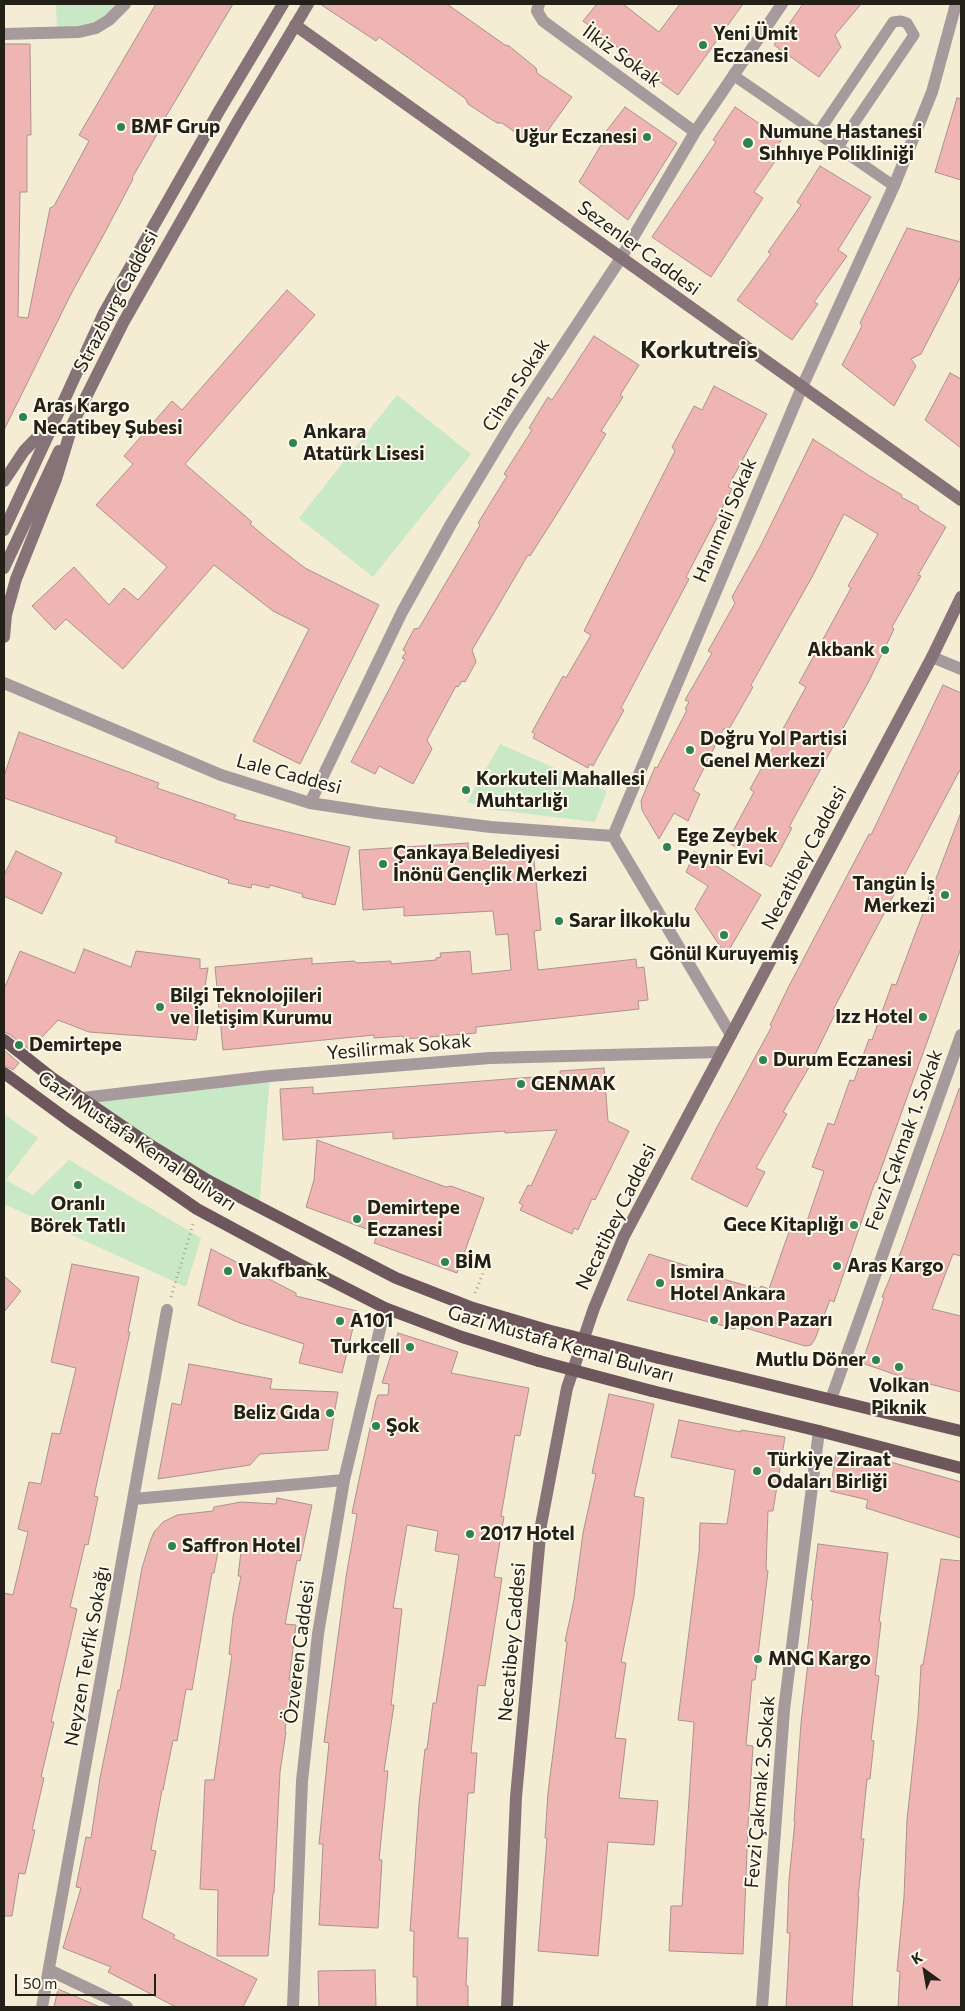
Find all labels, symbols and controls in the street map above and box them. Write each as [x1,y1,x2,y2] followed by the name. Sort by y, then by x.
[578,20,666,92] street label: İlkiz Sokak
[713,23,798,67] place label: Yeni Ümit Eczanesi
[697,39,709,51] marker: Yeni Ümit Eczanesi
[131,116,220,138] place label: BMF Grup
[115,121,127,133] marker: BMF Grup
[759,121,922,165] place label: Numune Hastanesi Sıhhıye Polikliniği
[515,126,637,148] place label: Uğur Eczanesi
[641,131,653,143] marker: Uğur Eczanesi
[741,136,755,150] marker: Numune Hastanesi Sıhhıye Polikliniği
[573,196,705,300] street label: Sezenler Caddesi
[69,226,163,376] street label: Strazburg Caddesi
[477,334,555,436] street label: Cihan Sokak
[640,336,758,364] district label: Korkutreis
[33,395,182,439] place label: Aras Kargo Necatibey Şubesi
[17,411,29,423] marker: Aras Kargo Necatibey Şubesi
[303,421,424,465] place label: Ankara Atatürk Lisesi
[287,437,299,449] marker: Ankara Atatürk Lisesi
[689,454,761,586] street label: Hanımeli Sokak
[807,639,875,661] place label: Akbank
[879,644,891,656] marker: Akbank
[700,728,847,772] place label: Doğru Yol Partisi Genel Merkezi
[684,744,696,756] marker: Doğru Yol Partisi Genel Merkezi
[234,749,344,799] street label: Lale Caddesi
[476,768,645,812] place label: Korkuteli Mahallesi Muhtarlığı
[757,782,851,934] street label: Necatibey Caddesi
[460,784,472,796] marker: Korkuteli Mahallesi Muhtarlığı
[677,825,778,869] place label: Ege Zeybek Peynir Evi
[661,841,673,853] marker: Ege Zeybek Peynir Evi
[393,842,587,886] place label: Çankaya Belediyesi İnönü Gençlik Merkezi
[377,858,389,870] marker: Çankaya Belediyesi İnönü Gençlik Merkezi
[852,873,935,917] place label: Tangün İş Merkezi
[939,889,951,901] marker: Tangün İş Merkezi
[569,910,690,932] place label: Sarar İlkokulu
[553,915,565,927] marker: Sarar İlkokulu
[718,929,730,941] marker: Gönül Kuruyemiş
[649,943,799,965] place label: Gönül Kuruyemiş
[170,985,332,1029] place label: Bilgi Teknolojileri ve İletişim Kurumu
[154,1001,166,1013] marker: Bilgi Teknolojileri ve İletişim Kurumu
[835,1006,913,1028] place label: Izz Hotel
[917,1011,929,1023] marker: Izz Hotel
[326,1029,472,1065] street label: Yesilirmak Sokak
[29,1034,122,1056] place label: Demirtepe
[13,1039,25,1051] marker: Demirtepe
[861,1046,947,1234] street label: Fevzi Çakmak 1. Sokak
[773,1049,912,1071] place label: Durum Eczanesi
[757,1054,769,1066] marker: Durum Eczanesi
[33,1066,241,1216] street label: Gazi Mustafa Kemal Bulvarı
[531,1073,616,1095] place label: GENMAK
[515,1078,527,1090] marker: GENMAK
[571,1140,661,1294] street label: Necatibey Caddesi
[72,1179,84,1191] marker: Oranlı Börek Tatlı
[30,1193,126,1237] place label: Oranlı Börek Tatlı
[367,1197,460,1241] place label: Demirtepe Eczanesi
[351,1213,363,1225] marker: Demirtepe Eczanesi
[723,1214,844,1236] place label: Gece Kitaplığı
[848,1219,860,1231] marker: Gece Kitaplığı
[455,1251,492,1273] place label: BİM
[847,1255,944,1277] place label: Aras Kargo
[439,1256,451,1268] marker: BİM
[238,1260,328,1282] place label: Vakıfbank
[831,1260,843,1272] marker: Aras Kargo
[670,1261,786,1305] place label: Ismira Hotel Ankara
[222,1265,234,1277] marker: Vakıfbank
[654,1277,666,1289] marker: Ismira Hotel Ankara
[445,1301,677,1387] street label: Gazi Mustafa Kemal Bulvarı
[724,1309,833,1331] place label: Japon Pazarı
[350,1310,393,1332] place label: A101
[708,1314,720,1326] marker: Japon Pazarı
[334,1315,346,1327] marker: A101
[330,1336,400,1358] place label: Turkcell
[404,1341,416,1353] marker: Turkcell
[755,1349,866,1371] place label: Mutlu Döner
[870,1354,882,1366] marker: Mutlu Döner
[893,1361,905,1373] marker: Volkan Piknik
[869,1375,929,1419] place label: Volkan Piknik
[233,1402,320,1424] place label: Beliz Gıda
[324,1407,336,1419] marker: Beliz Gıda
[386,1415,420,1437] place label: Şok
[370,1420,382,1432] marker: Şok
[767,1449,891,1493] place label: Türkiye Ziraat Odaları Birliği
[751,1465,763,1477] marker: Türkiye Ziraat Odaları Birliği
[480,1523,575,1545] place label: 2017 Hotel
[464,1528,476,1540] marker: 2017 Hotel
[182,1535,301,1557] place label: Saffron Hotel
[166,1540,178,1552] marker: Saffron Hotel
[494,1562,530,1722] street label: Necatibey Caddesi
[60,1564,114,1748] street label: Neyzen Tevfik Sokağı
[279,1579,319,1725] street label: Özveren Caddesi
[768,1648,871,1670] place label: MNG Kargo
[752,1653,764,1665] marker: MNG Kargo
[740,1695,780,1889] street label: Fevzi Çakmak 2. Sokak
[900,1946,950,1996] north arrow
[908,1948,925,1968] text: K
[18,1964,159,1996] scale bar
[23,1974,57,1992] text: 50 m

